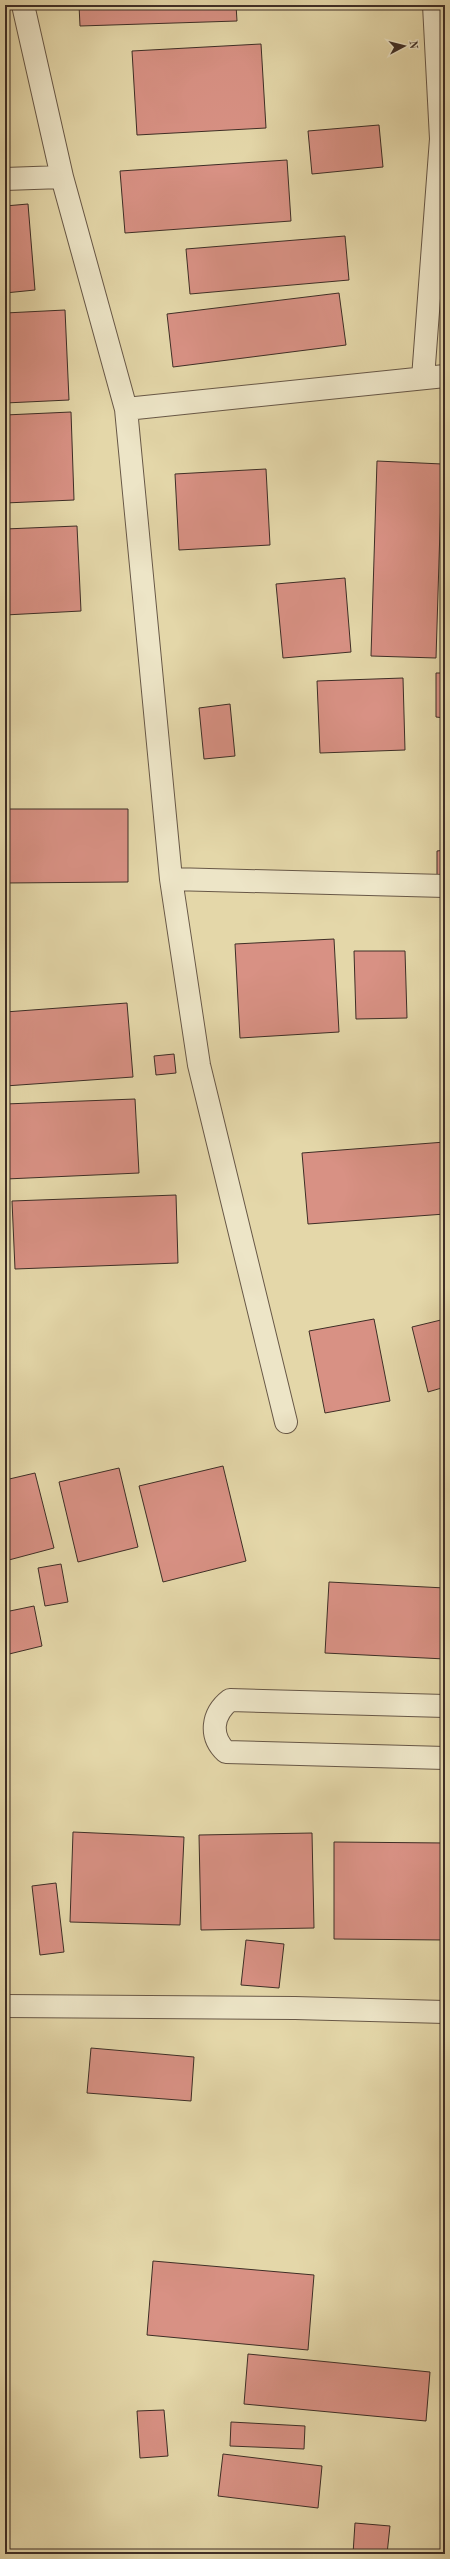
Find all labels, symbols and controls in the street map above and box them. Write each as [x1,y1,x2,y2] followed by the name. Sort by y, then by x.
[384,26,424,66] north arrow
[406,40,418,50] text: N

